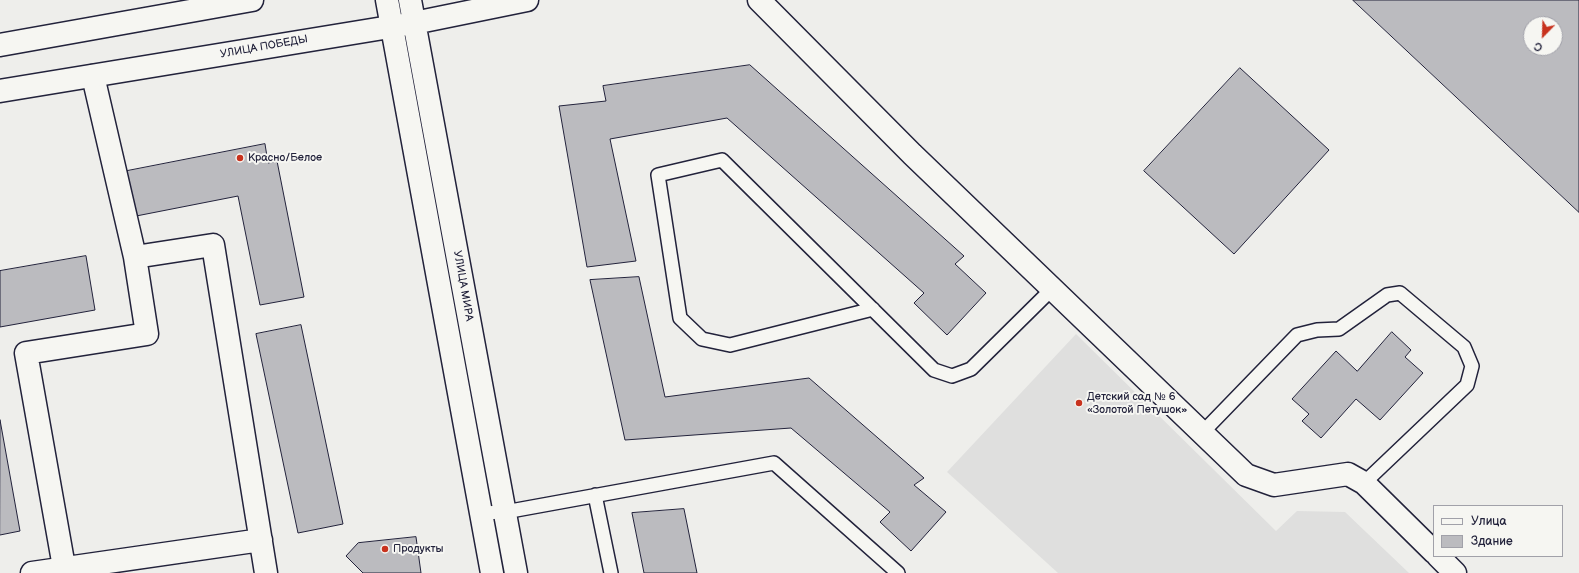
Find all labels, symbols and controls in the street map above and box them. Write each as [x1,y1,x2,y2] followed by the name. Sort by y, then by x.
[1523,16,1563,56] north arrow
[219,33,309,61] street label: УЛИЦА ПОБЕДЫ
[1532,39,1545,54] text: С
[248,151,322,165] place label: Красно/Белое
[235,153,245,163] marker: Красно/Белое
[450,250,476,322] street label: УЛИЦА МИРА
[1087,390,1187,416] place label: Детский сад № 6 «Золотой Петушок»
[1074,398,1084,408] marker: Детский сад № 6 «Золотой Петушок»
[1433,505,1563,557] legend
[1471,514,1507,529] text: Улица
[1471,534,1513,549] text: Здание
[393,542,444,556] place label: Продукты
[380,544,390,554] marker: Продукты

